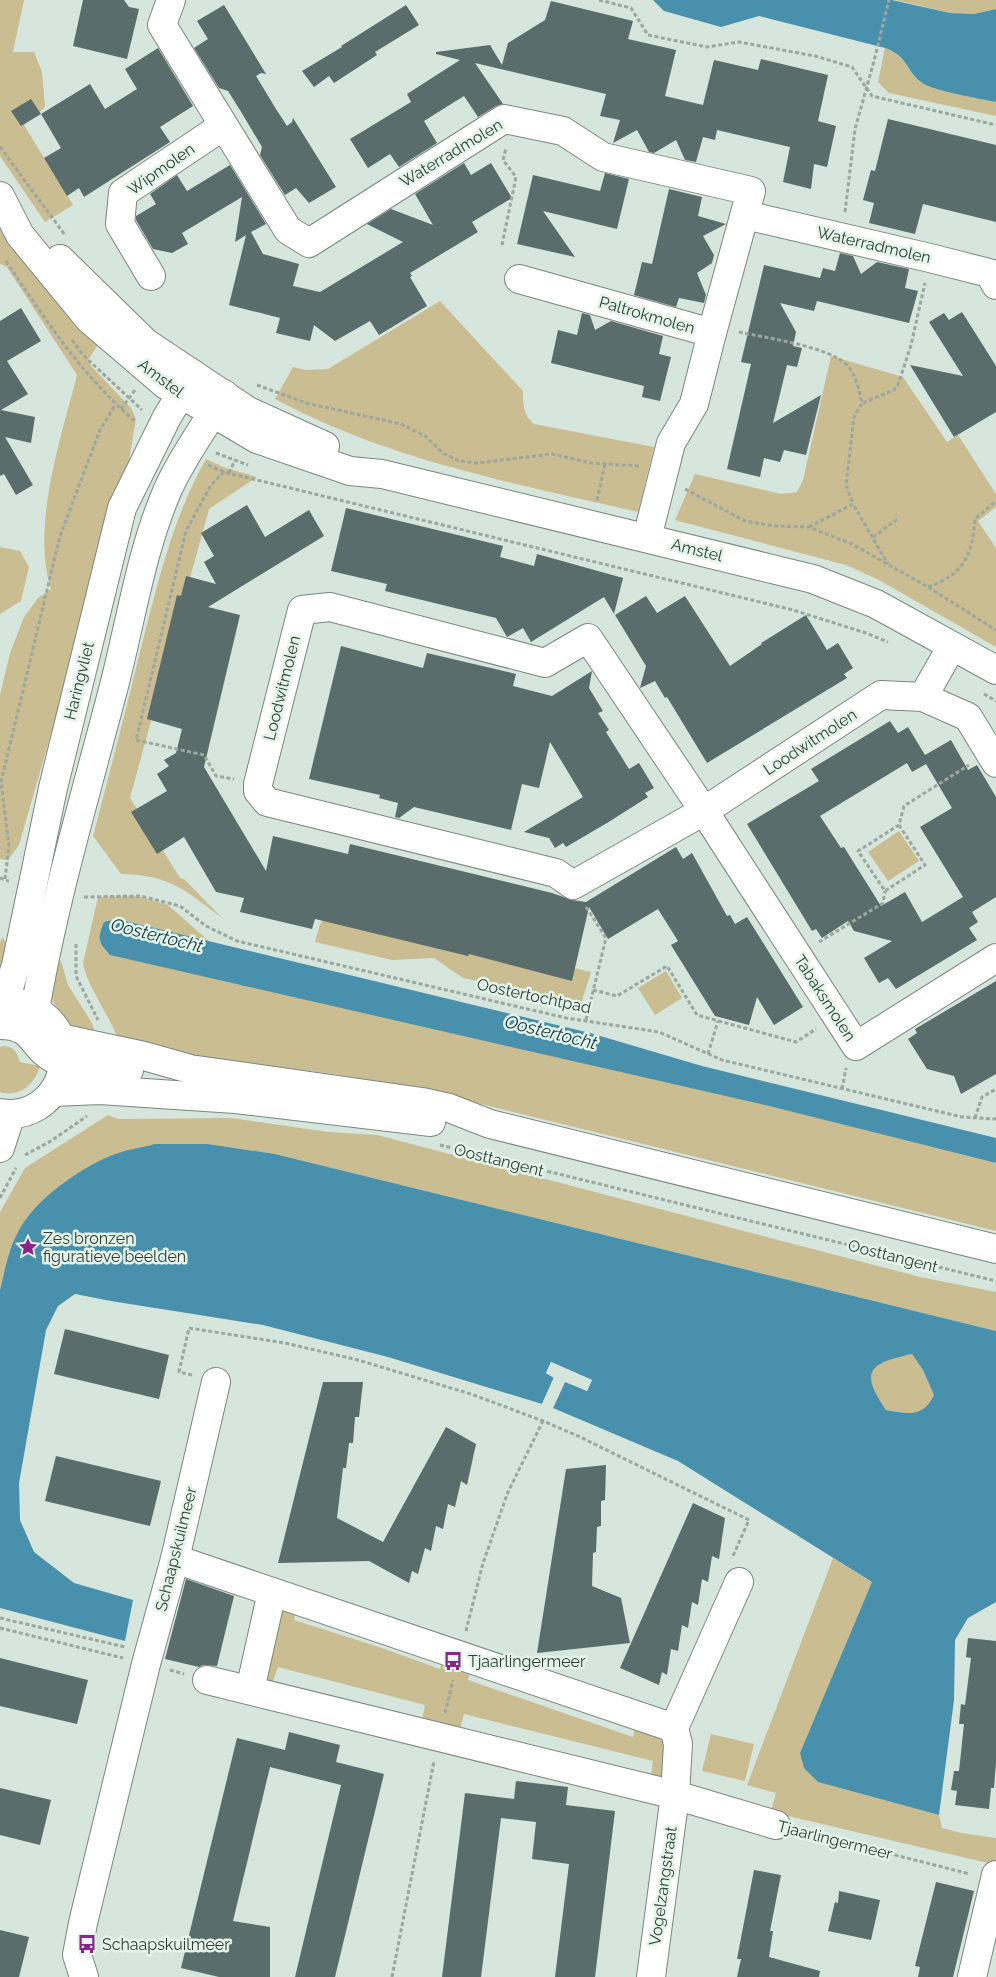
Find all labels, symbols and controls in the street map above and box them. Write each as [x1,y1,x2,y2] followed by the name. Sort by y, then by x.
[396,115,506,191] street label: Waterradmolen
[124,139,198,199] street label: Wipmolen
[815,223,933,267] street label: Waterradmolen
[597,292,697,338] street label: Paltrokmolen
[134,355,188,402] street label: Amstel
[669,534,725,566] street label: Amstel
[260,634,304,742] street label: Loodwitmolen
[60,639,98,722] street label: Haringvliet
[760,705,860,779] street label: Loodwitmolen
[109,913,205,957] water label: Oostertocht
[790,951,860,1045] street label: Tabaksmolen
[475,975,593,1017] street label: Oostertochtpad
[503,1010,599,1054] water label: Oostertocht
[452,1140,547,1180] street label: Oosttangent
[43,1229,186,1266] place label: Zes bronzen figuratieve beelden
[17,1236,39,1258] place icon: Zes bronzen figuratieve beelden
[846,1236,941,1276] street label: Oosttangent
[151,1484,201,1613] street label: Schaapskuilmeer
[442,1650,464,1672] bus stop icon: Tjaarlingermeer
[468,1652,586,1671] place label: Tjaarlingermeer
[776,1817,895,1864] street label: Tjaarlingermeer
[645,1825,681,1947] street label: Vogelzangstraat
[76,1933,98,1955] bus stop icon: Schaapskuilmeer
[102,1935,230,1954] place label: Schaapskuilmeer

